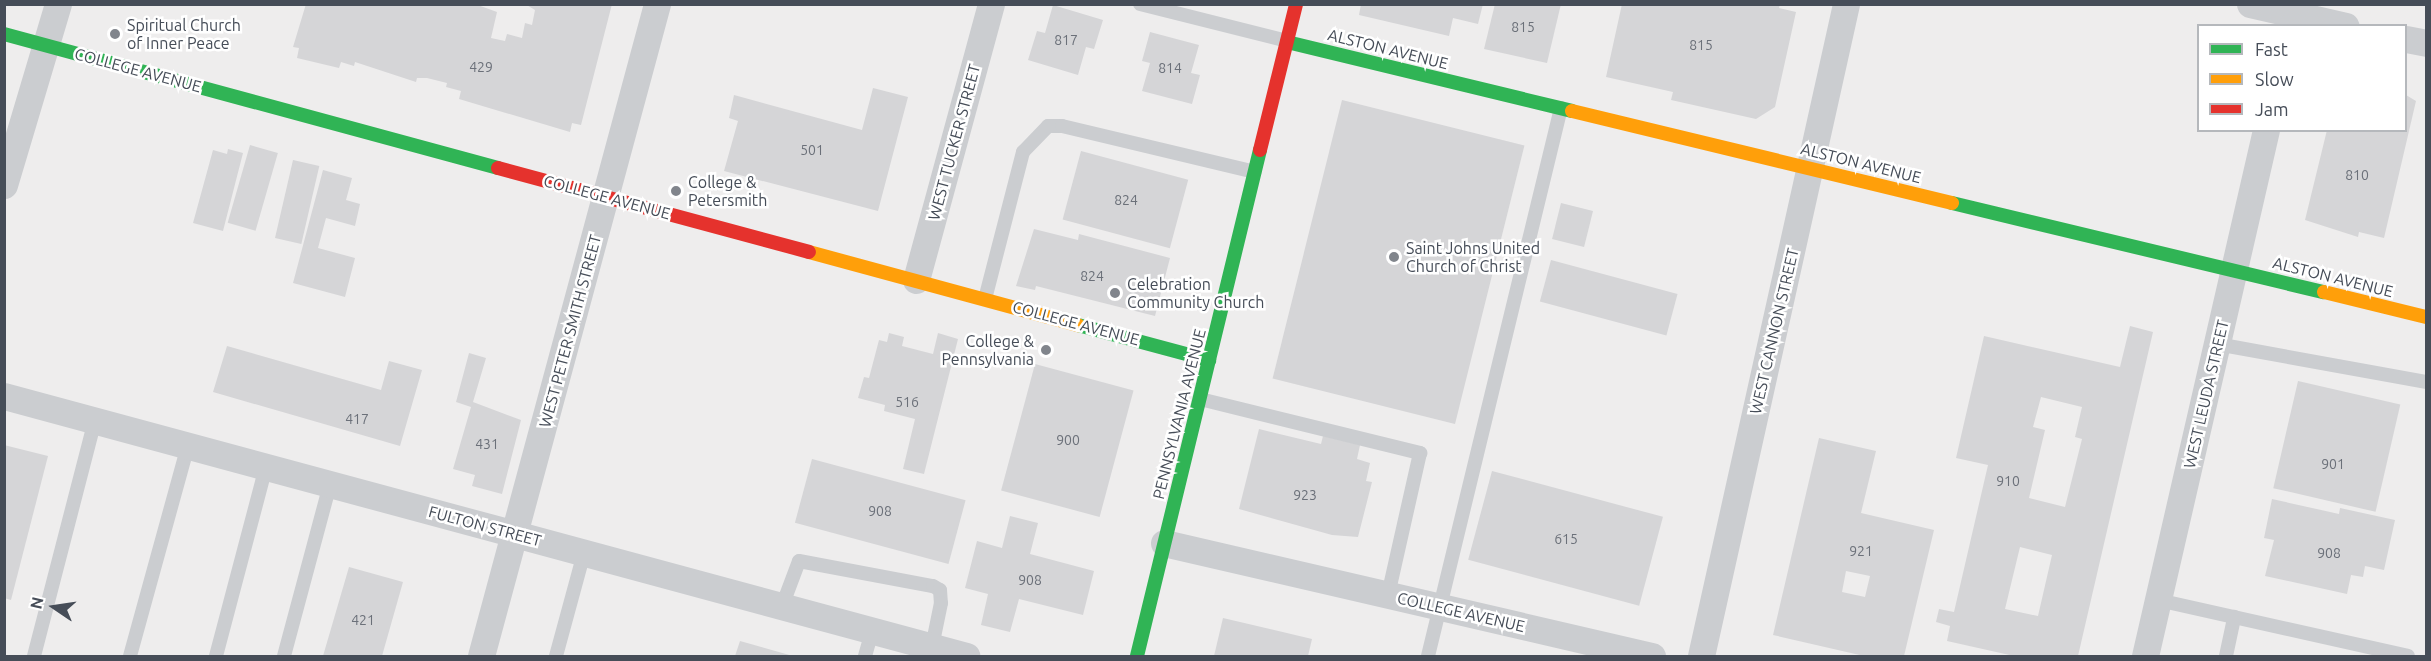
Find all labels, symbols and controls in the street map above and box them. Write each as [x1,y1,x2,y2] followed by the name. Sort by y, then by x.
[127,15,241,53] place label: Spiritual Church of Inner Peace
[1511,19,1535,35] house number: 815
[2197,24,2407,132] legend
[1326,25,1450,73] street label: ALSTON AVENUE
[108,27,122,41] marker: Spiritual Church of Inner Peace
[1054,32,1078,48] house number: 817
[1689,37,1713,53] house number: 815
[2255,39,2288,59] text: Fast
[73,44,203,96] street label: COLLEGE AVENUE
[469,59,493,75] house number: 429
[1158,60,1182,76] house number: 814
[924,62,984,222] street label: WEST TUCKER STREET
[2255,69,2294,89] text: Slow
[2255,99,2289,119] text: Jam
[1799,139,1923,187] street label: ALSTON AVENUE
[800,142,824,158] house number: 501
[2345,167,2369,183] house number: 810
[542,171,672,223] street label: COLLEGE AVENUE
[688,172,767,210] place label: College & Petersmith
[669,184,683,198] marker: College & Petersmith
[1114,192,1138,208] house number: 824
[535,232,605,430] street label: WEST PETER SMITH STREET
[1406,238,1540,276] place label: Saint Johns United Church of Christ
[1746,246,1802,416] street label: WEST CANNON STREET
[1387,250,1401,264] marker: Saint Johns United Church of Christ
[2271,253,2395,301] street label: ALSTON AVENUE
[1080,268,1104,284] house number: 824
[1127,274,1264,312] place label: Celebration Community Church
[1108,286,1122,300] marker: Celebration Community Church
[1011,297,1141,349] street label: COLLEGE AVENUE
[2180,318,2232,470] street label: WEST LEUDA STREET
[1149,327,1209,501] street label: PENNSYLVANIA AVENUE
[942,331,1034,369] place label: College & Pennsylvania
[1039,343,1053,357] marker: College & Pennsylvania
[895,394,919,410] house number: 516
[345,411,369,427] house number: 417
[1056,432,1080,448] house number: 900
[475,436,499,452] house number: 431
[2321,456,2345,472] house number: 901
[1996,473,2020,489] house number: 910
[1293,487,1317,503] house number: 923
[426,502,544,550] street label: FULTON STREET
[868,503,892,519] house number: 908
[1554,531,1578,547] house number: 615
[1849,543,1873,559] house number: 921
[2317,545,2341,561] house number: 908
[1018,572,1042,588] house number: 908
[24,577,84,637] north arrow
[1395,588,1527,636] street label: COLLEGE AVENUE
[26,595,47,611] text: N
[351,612,375,628] house number: 421

